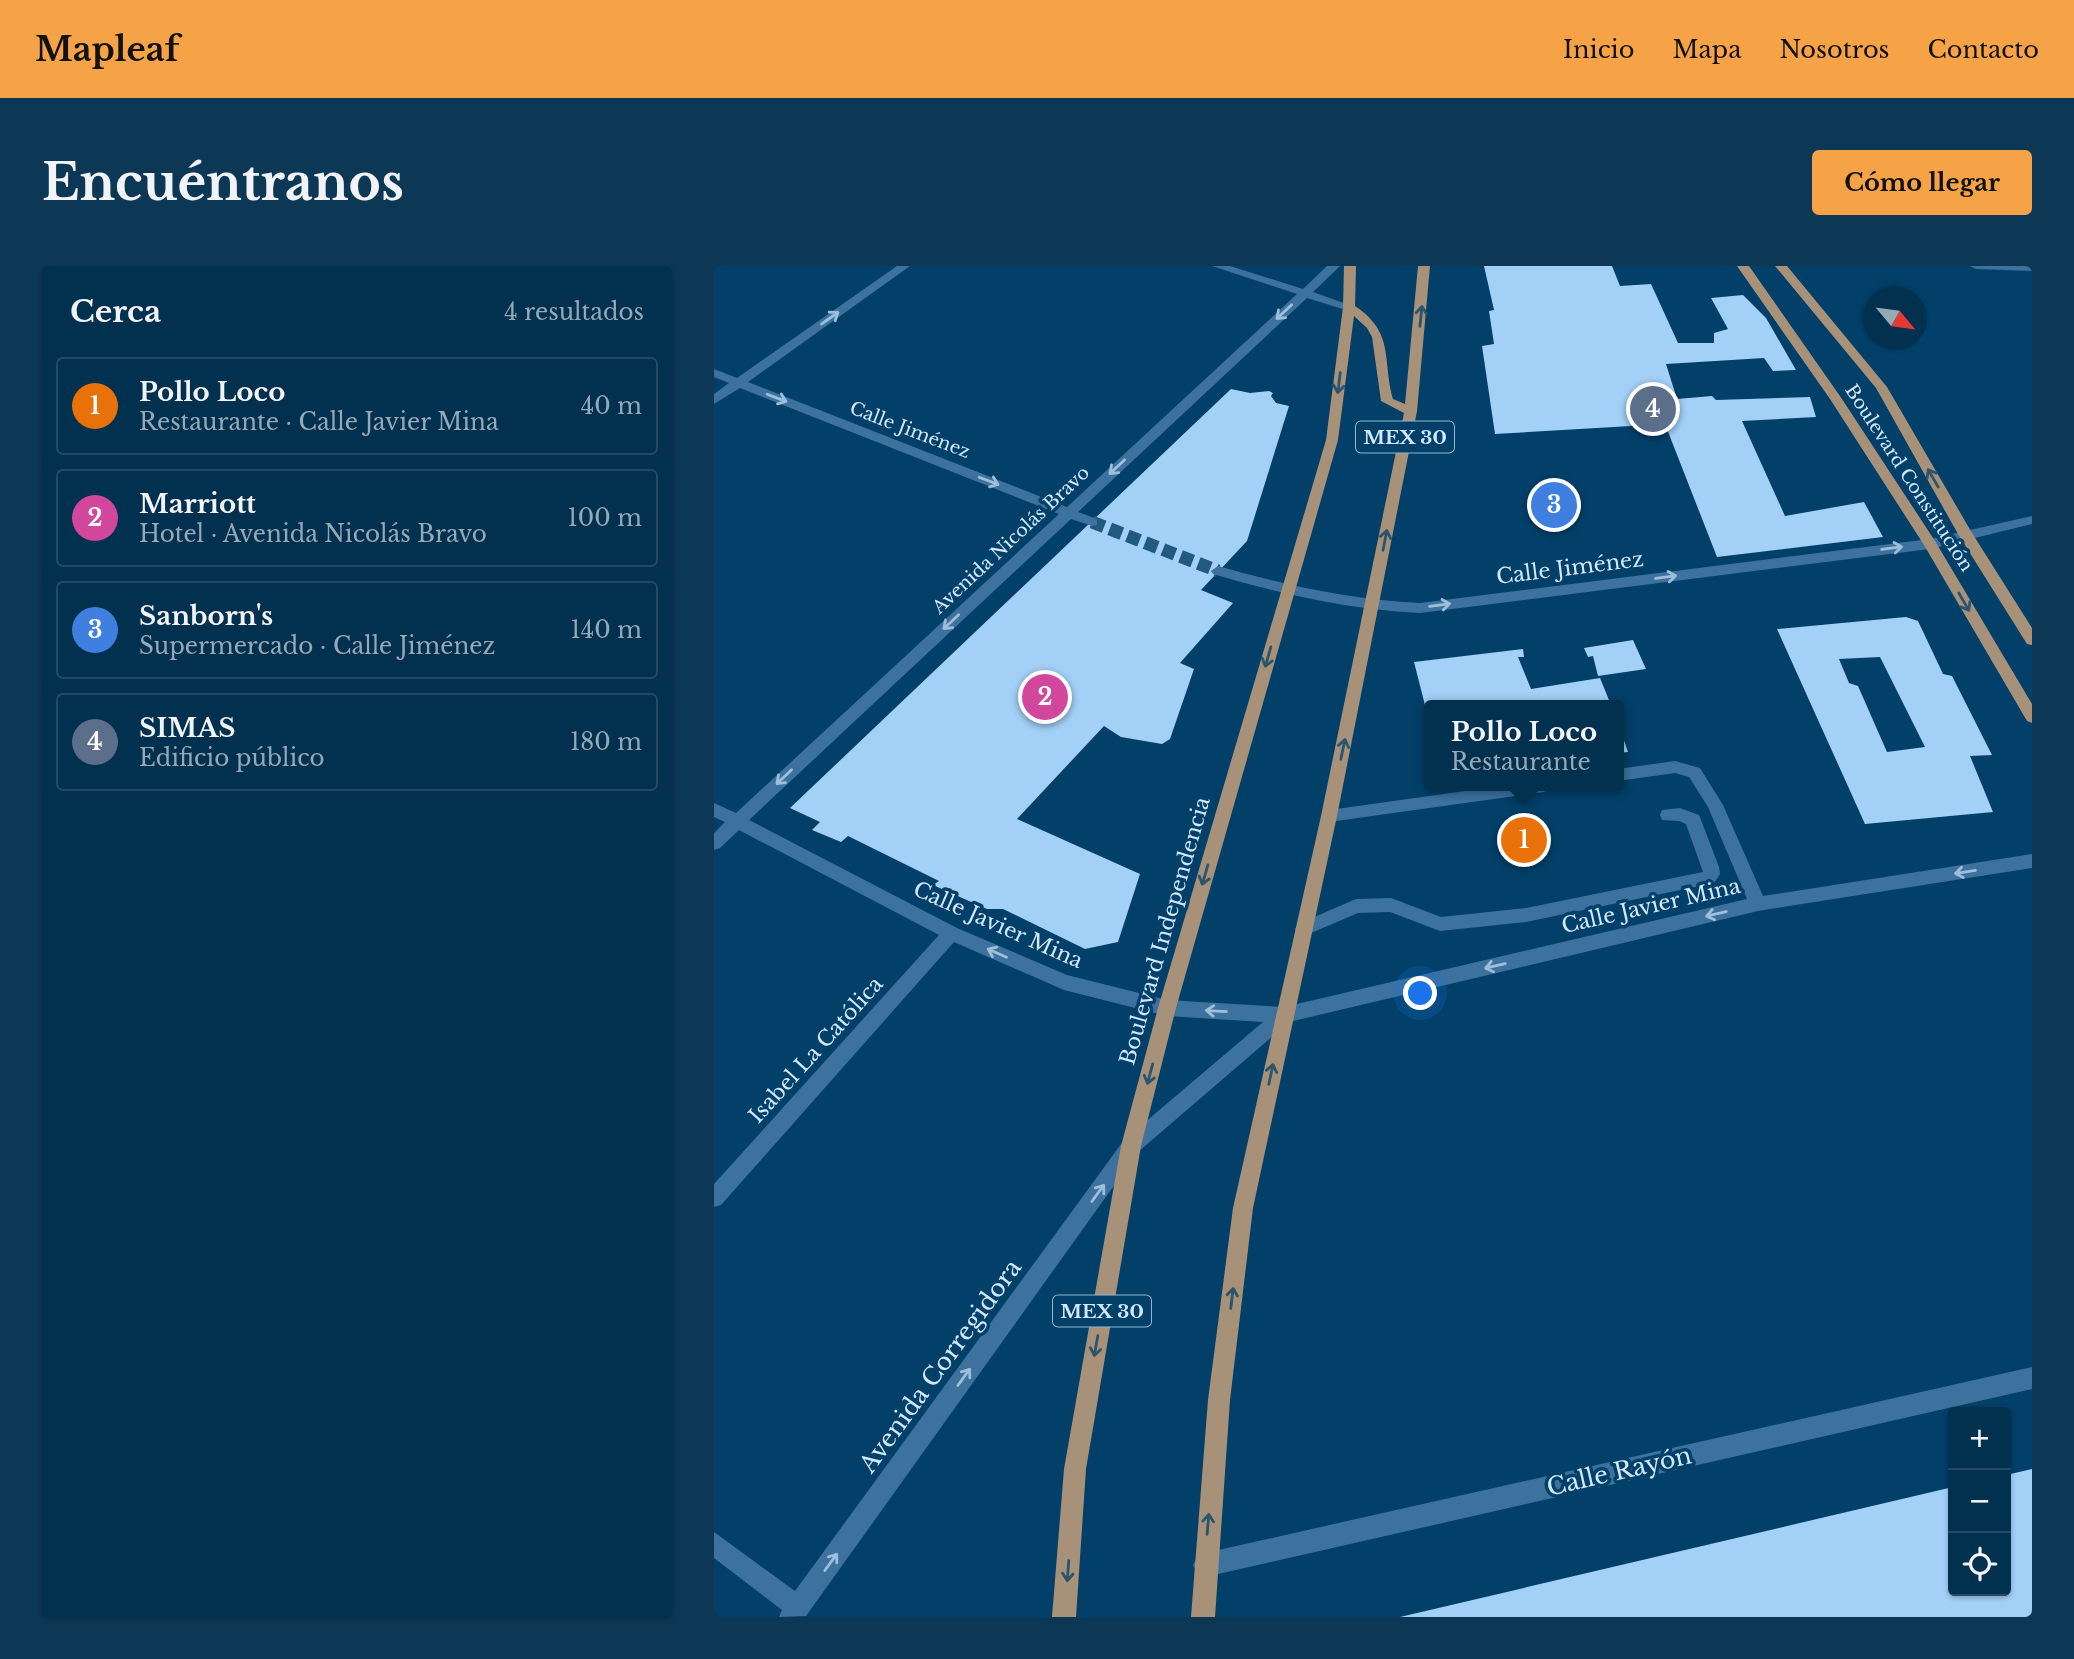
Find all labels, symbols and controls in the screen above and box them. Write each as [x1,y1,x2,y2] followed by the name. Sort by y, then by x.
[35,29,179,70] text: Mapleaf
[1563,35,1634,64] text: Inicio
[1672,35,1741,64] text: Mapa
[1779,35,1890,64] text: Nosotros
[1928,35,2039,64] text: Contacto
[1812,150,2032,215] button: Cómo llegar
[42,152,404,213] text: Encuéntranos
[1864,287,1927,350] north arrow
[70,293,161,330] text: Cerca
[504,298,644,326] text: 4 resultados
[1276,304,1293,321] one-way arrow
[1415,305,1428,327] one-way arrow
[820,311,839,325] one-way arrow
[1332,371,1345,393] one-way arrow
[139,376,285,408] text: Pollo Loco
[1840,380,1978,576] street label: Boulevard Constitución
[1630,383,1676,435] pin: 4
[90,392,100,420] text: 1
[581,392,642,420] text: 40 m
[766,393,788,406] one-way arrow
[847,397,973,463] street label: Calle Jiménez
[139,408,499,436] text: Restaurante · Calle Javier Mina
[1356,421,1454,452] road number: MEX 30
[1109,459,1126,476] one-way arrow
[927,462,1094,619] street label: Avenida Nicolás Bravo
[1926,468,1940,488] one-way arrow
[978,476,1000,489] one-way arrow
[1531,479,1577,531] pin: 3
[139,488,256,520] text: Marriott
[88,504,102,532] text: 2
[568,504,642,532] text: 100 m
[139,520,487,548] text: Hotel · Avenida Nicolás Bravo
[1379,529,1393,552] one-way arrow
[1880,542,1903,555] one-way arrow
[1495,546,1645,590] street label: Calle Jiménez
[1654,570,1677,583] one-way arrow
[1957,591,1971,611] one-way arrow
[1428,599,1451,612] one-way arrow
[139,600,273,632] text: Sanborn's
[943,614,960,631] one-way arrow
[88,616,102,644] text: 3
[571,616,642,644] text: 140 m
[139,632,495,660] text: Supermercado · Calle Jiménez
[1261,646,1274,668] one-way arrow
[1022,671,1068,723] pin: 2
[1424,700,1624,791] popup
[139,712,235,744] text: SIMAS
[1451,716,1597,748] text: Pollo Loco
[87,728,103,756] text: 4
[570,728,642,756] text: 180 m
[1337,738,1350,761] one-way arrow
[139,744,325,772] text: Edificio público
[1451,748,1591,776] text: Restaurante
[776,769,793,786] one-way arrow
[1114,794,1216,1068] street label: Boulevard Independencia
[1501,814,1547,866] pin: 1
[1198,864,1211,886] one-way arrow
[1954,866,1976,879] one-way arrow
[1559,873,1743,939] street label: Calle Javier Mina
[909,876,1087,974] street label: Calle Javier Mina
[1705,908,1728,921] one-way arrow
[987,946,1009,959] one-way arrow
[1484,960,1507,973] one-way arrow
[743,971,889,1129] street label: Isabel La Católica
[1403,976,1437,1010] your location
[1204,1005,1227,1018] one-way arrow
[1143,1063,1156,1085] one-way arrow
[1265,1063,1279,1086] one-way arrow
[1090,1184,1105,1203] one-way arrow
[852,1253,1027,1479] street label: Avenida Corregidora
[1225,1287,1238,1310] one-way arrow
[1053,1296,1151,1326] road number: MEX 30
[1089,1334,1102,1357] one-way arrow
[957,1368,972,1387] one-way arrow
[1948,1407,2011,1596] map controls
[1948,1407,2011,1470] button: +
[1544,1440,1694,1502] street label: Calle Rayón
[1948,1470,2011,1533] button: −
[1202,1514,1215,1536] one-way arrow
[1948,1533,2011,1596] button: locate
[824,1553,839,1572] one-way arrow
[1061,1559,1074,1582] one-way arrow

